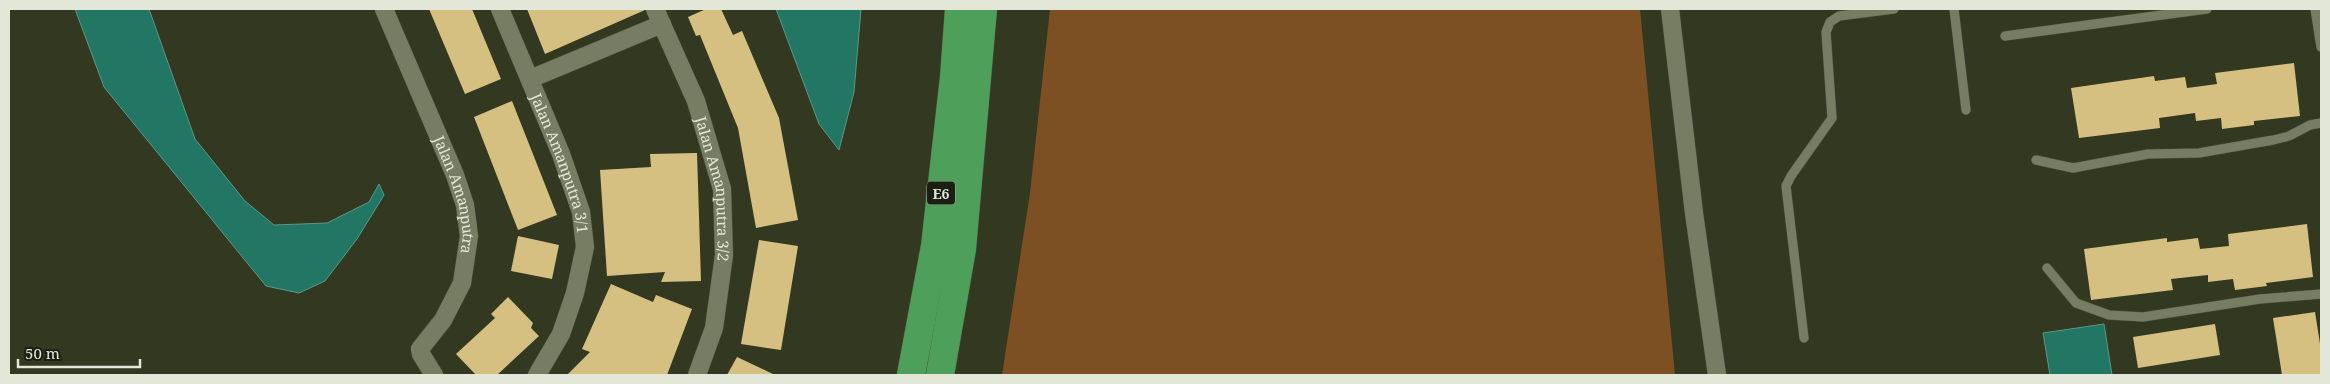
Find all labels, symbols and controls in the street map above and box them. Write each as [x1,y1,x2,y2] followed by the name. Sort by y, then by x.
[526,89,593,234] street label: Jalan Amanputra 3/1
[691,113,734,263] street label: Jalan Amanputra 3/2
[429,132,479,255] street label: Jalan Amanputra
[927,182,955,204] road number: E6
[18,336,140,368] scale bar
[25,343,60,363] text: 50 m

